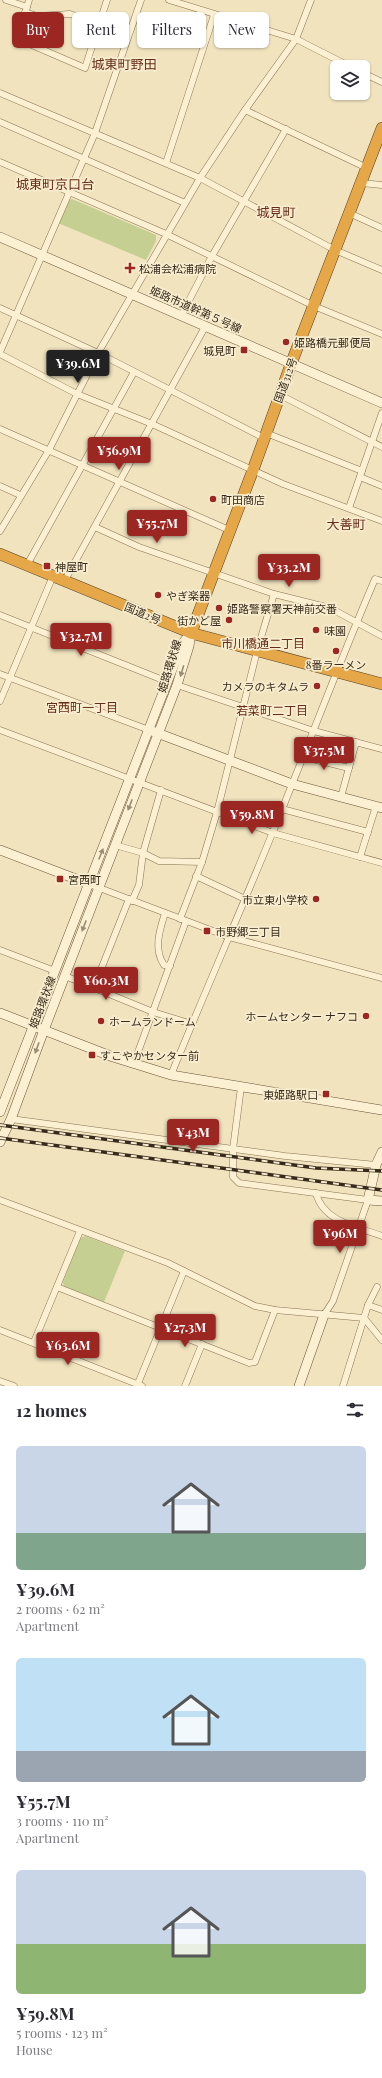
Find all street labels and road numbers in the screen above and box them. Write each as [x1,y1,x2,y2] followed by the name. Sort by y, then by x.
[148,282,244,336] street label: 姫路市道幹第５号線
[270,355,300,405] street label: 国道312号
[122,599,164,627] street label: 国道2号
[154,638,184,694] street label: 姫路環状線
[25,974,59,1030] street label: 姫路環状線

